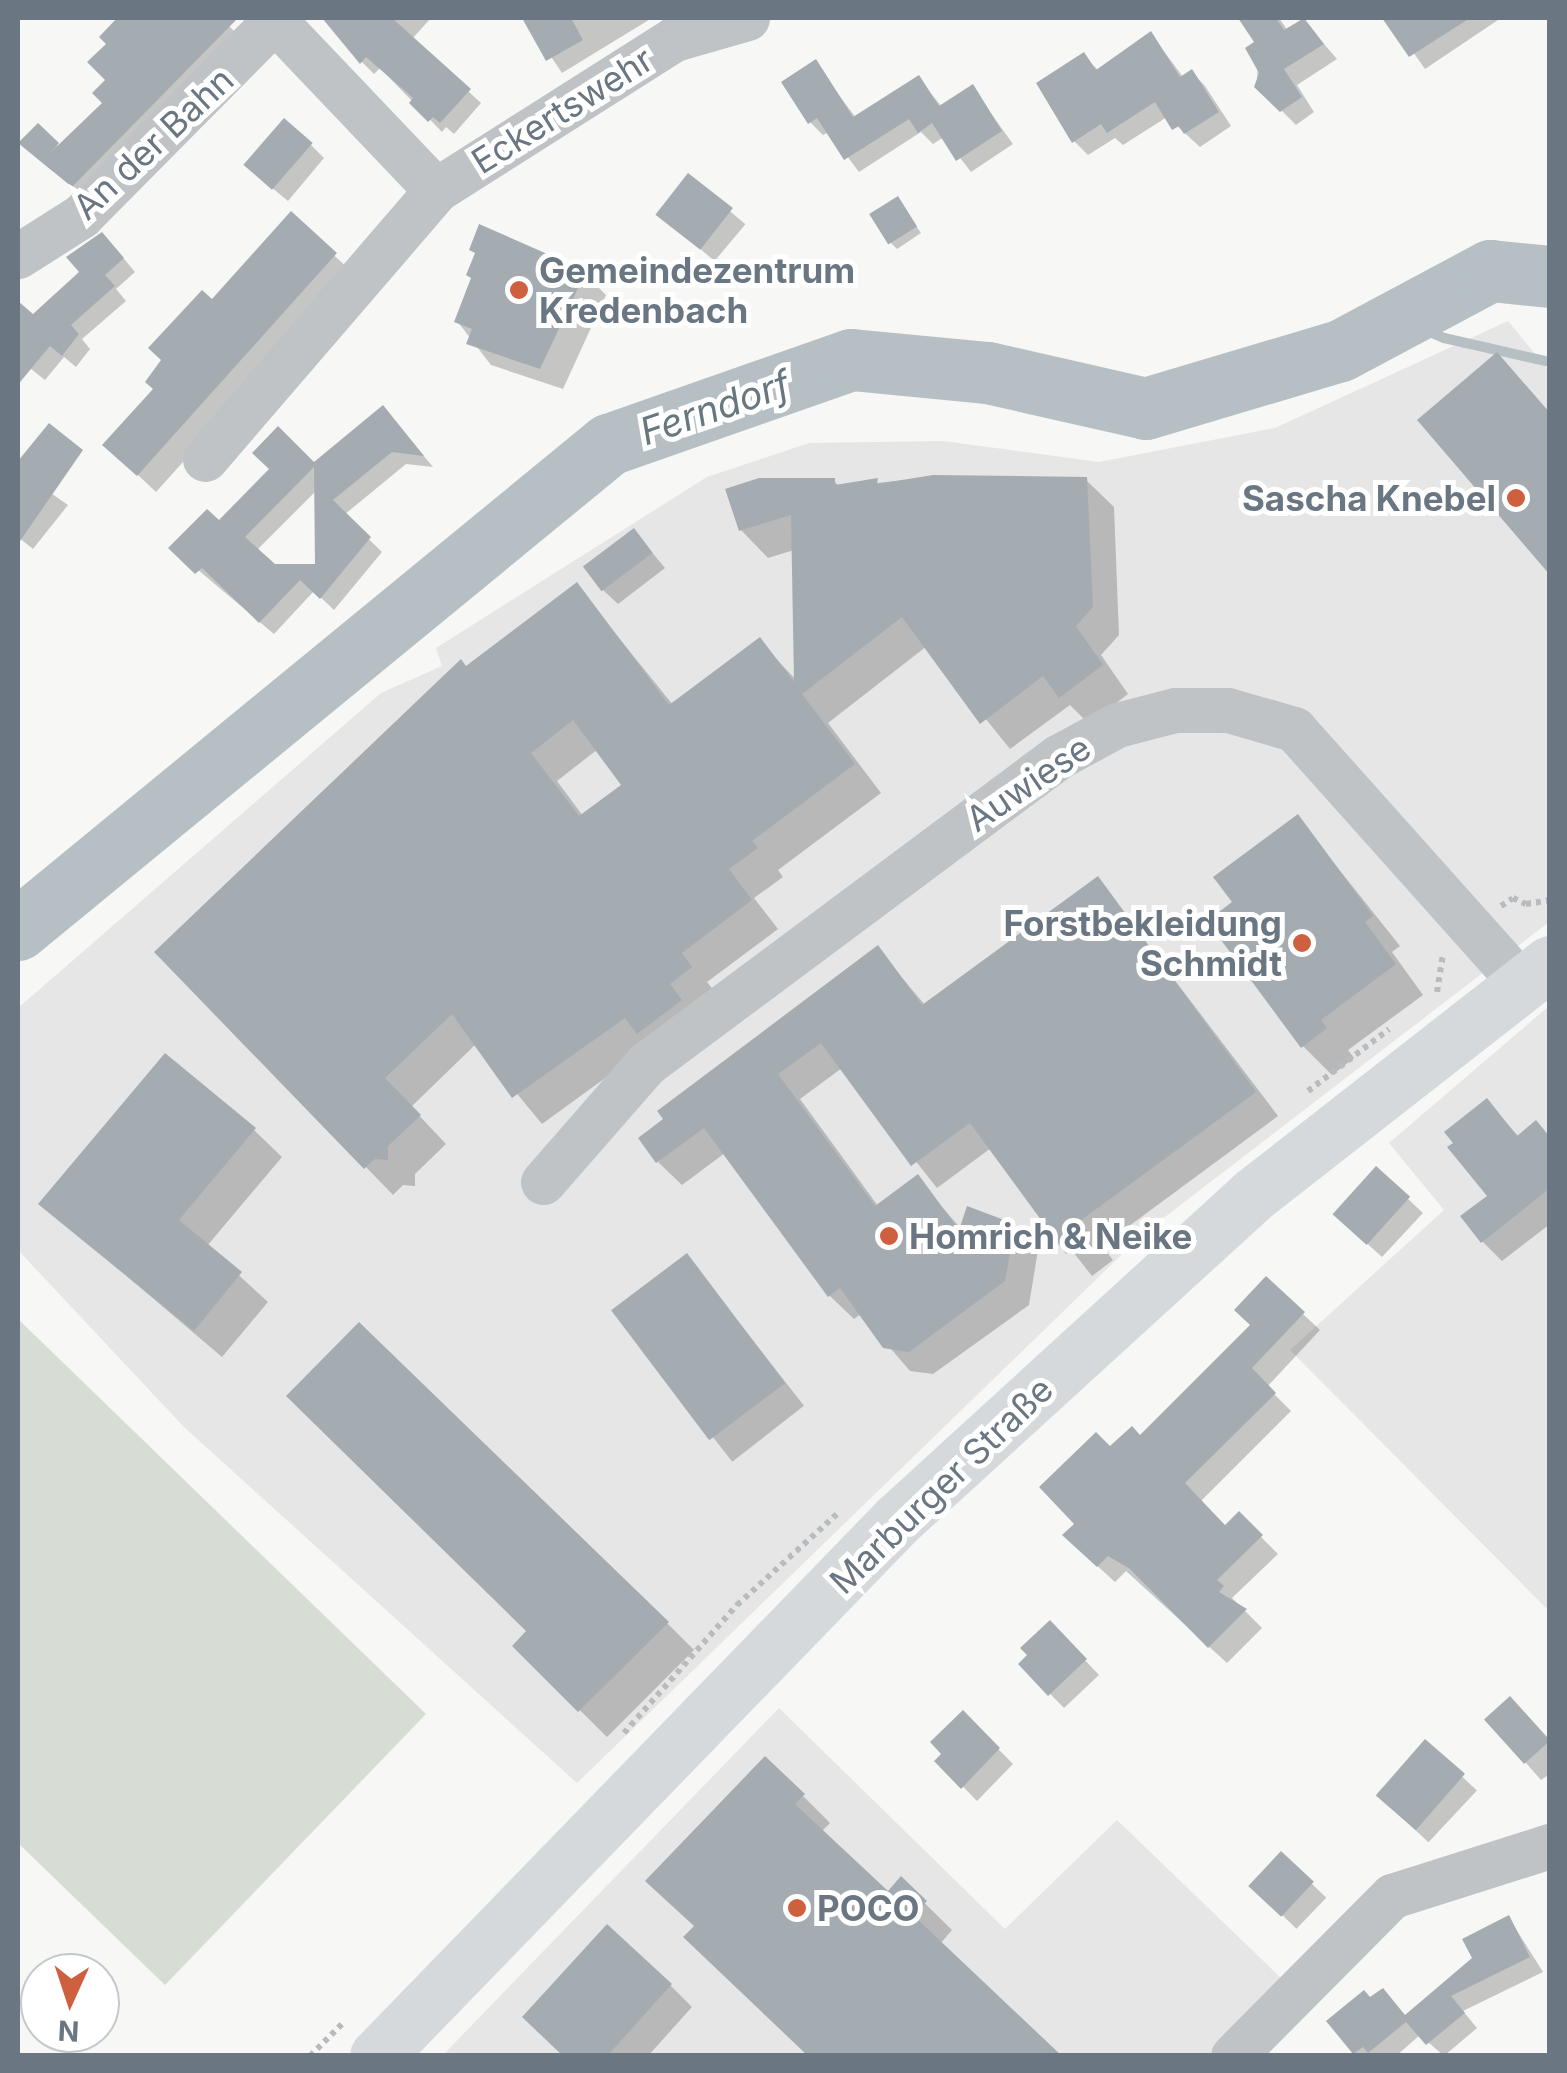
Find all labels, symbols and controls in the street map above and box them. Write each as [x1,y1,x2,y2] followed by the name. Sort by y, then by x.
[464,38,660,182] street label: Eckertswehr
[64,58,242,228] street label: An der Bahn
[539,249,855,331] place label: Gemeindezentrum Kredenbach
[508,279,530,301] marker: Gemeindezentrum Kredenbach
[634,361,796,455] water label: Ferndorf
[1242,477,1496,519] place label: Sascha Knebel
[1505,487,1527,509] marker: Sascha Knebel
[958,726,1098,840] street label: Auwiese
[1003,902,1282,984] place label: Forstbekleidung Schmidt
[1291,932,1313,954] marker: Forstbekleidung Schmidt
[909,1215,1192,1257] place label: Homrich & Neike
[878,1225,900,1247] marker: Homrich & Neike
[821,1368,1061,1602] street label: Marburger Straße
[817,1887,920,1929] place label: POCO
[786,1897,808,1919] marker: POCO
[20,1953,120,2053] north arrow
[57,2013,80,2048] text: N

